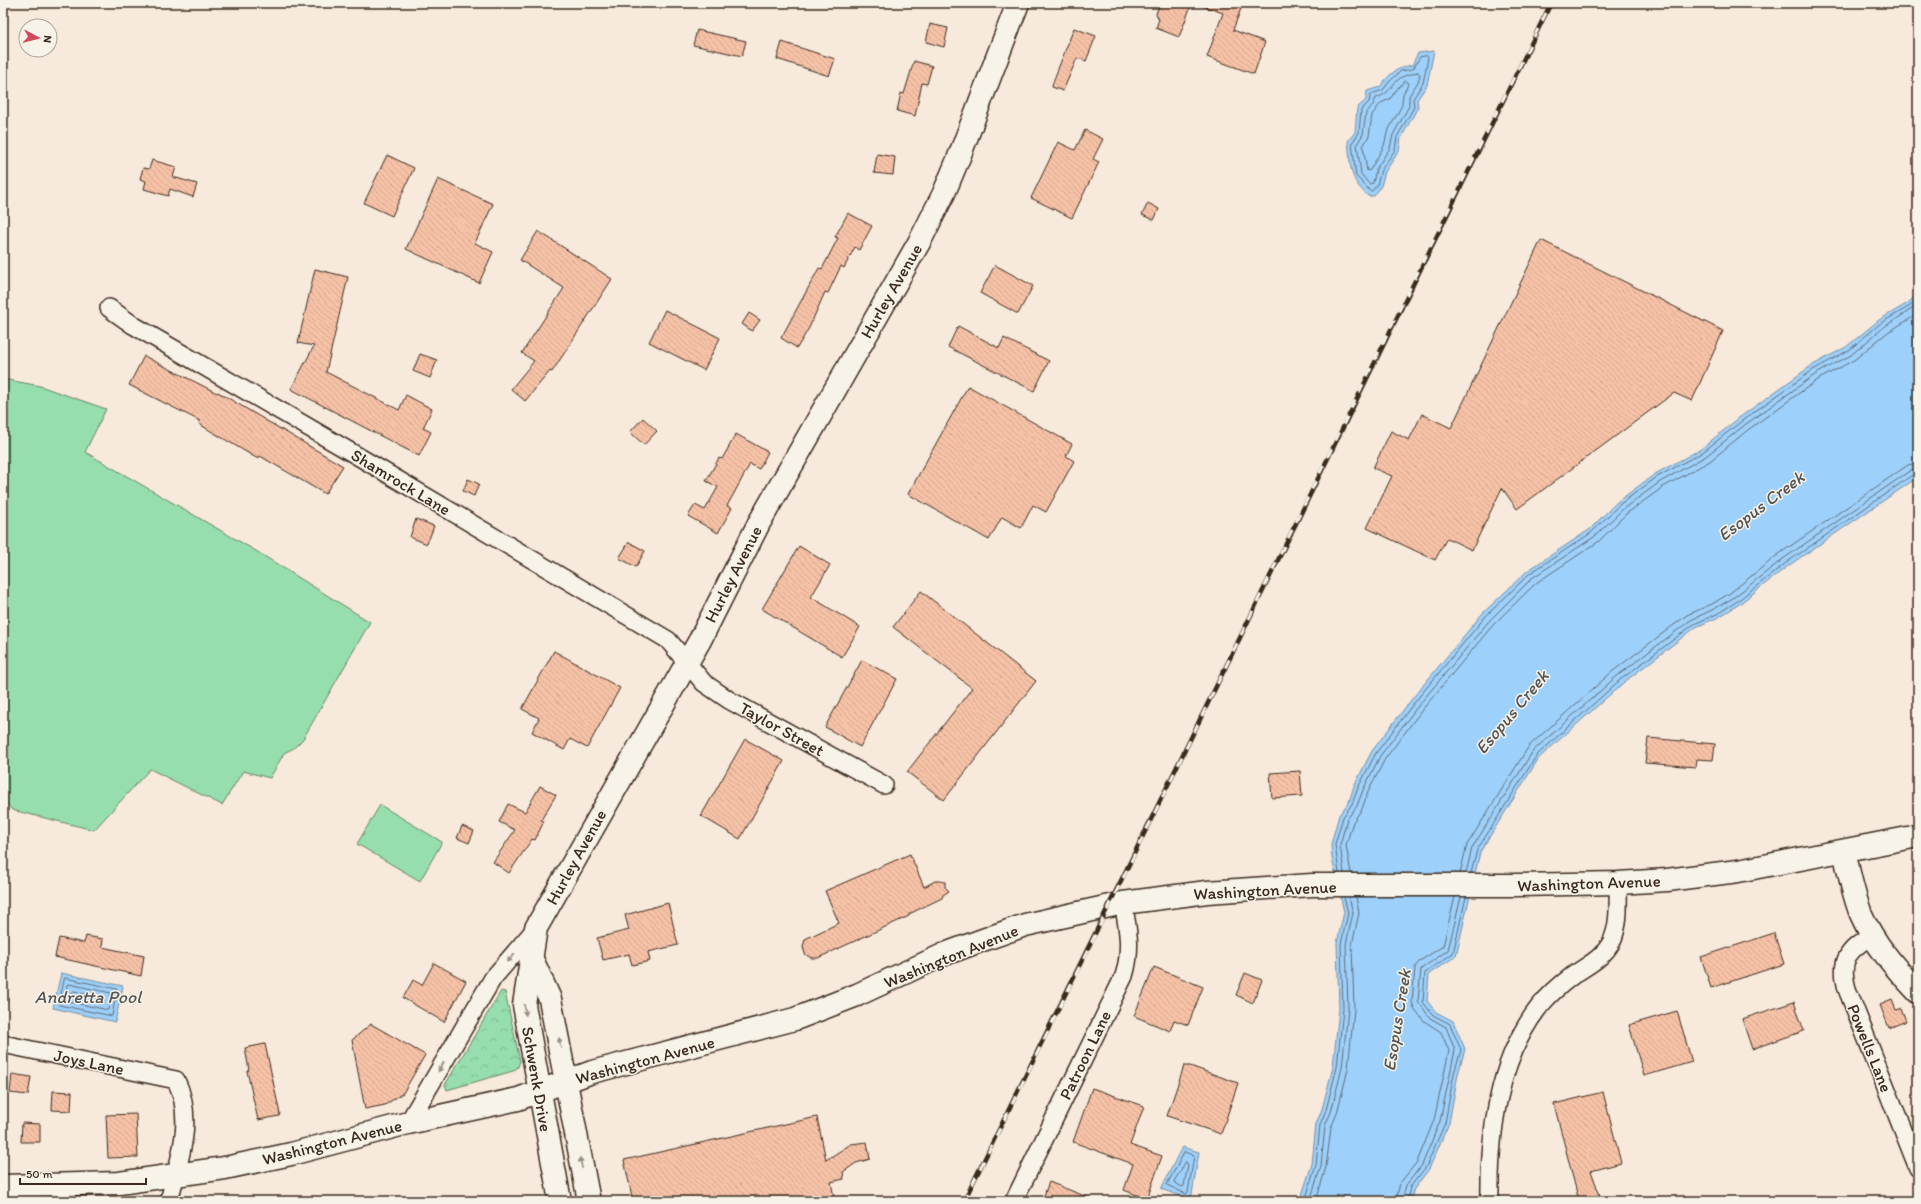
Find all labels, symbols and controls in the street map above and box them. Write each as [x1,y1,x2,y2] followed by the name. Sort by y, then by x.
[18,18,58,58] north arrow
[41,35,54,44] text: N
[856,240,926,342] street label: Hurley Avenue
[348,445,454,519] street label: Shamrock Lane
[1713,465,1810,546] water label: Esopus Creek
[700,522,766,626] street label: Hurley Avenue
[1470,664,1555,759] water label: Esopus Creek
[736,698,828,760] street label: Taylor Street
[542,806,610,908] street label: Hurley Avenue
[1517,871,1661,895] street label: Washington Avenue
[1193,876,1337,904] street label: Washington Avenue
[881,920,1021,992] street label: Washington Avenue
[506,952,515,963] one-way arrow
[1378,966,1416,1073] water label: Esopus Creek
[35,986,143,1008] water label: Andretta Pool
[1843,1001,1897,1095] street label: Powells Lane
[522,1003,528,1016] one-way arrow
[1055,1007,1115,1103] street label: Patroon Lane
[518,1025,556,1133] street label: Schwenk Drive
[573,1032,717,1088] street label: Washington Avenue
[556,1036,562,1049] one-way arrow
[52,1045,126,1079] street label: Joys Lane
[438,1061,445,1073] one-way arrow
[260,1115,404,1169] street label: Washington Avenue
[578,1157,584,1169] one-way arrow
[20,1160,146,1186] scale bar
[26,1167,52,1181] text: 50 m

